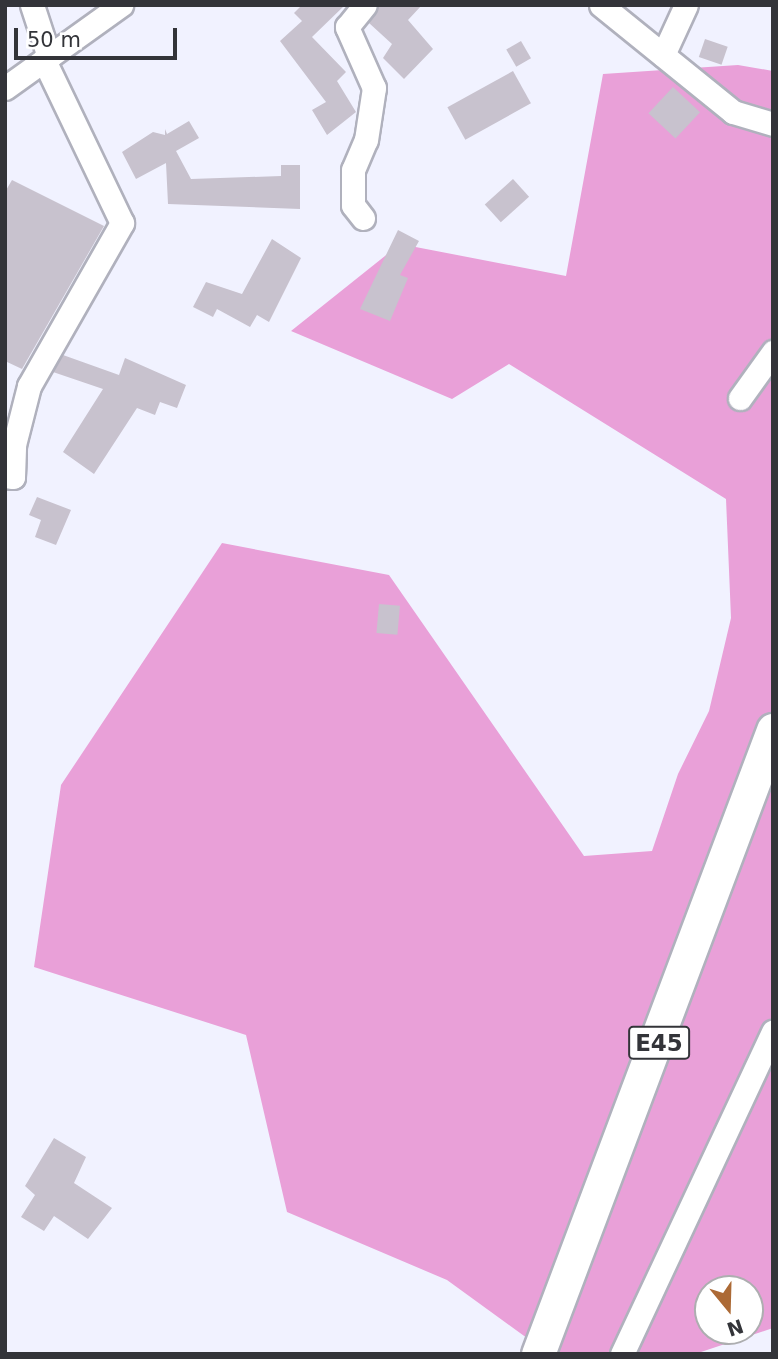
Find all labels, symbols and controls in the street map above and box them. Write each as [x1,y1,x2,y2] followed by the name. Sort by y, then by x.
[18,14,180,58] scale bar
[27,28,81,52] text: 50 m
[628,1024,690,1062] road number: E45
[694,1275,764,1345] north arrow
[724,1315,746,1341] text: N

